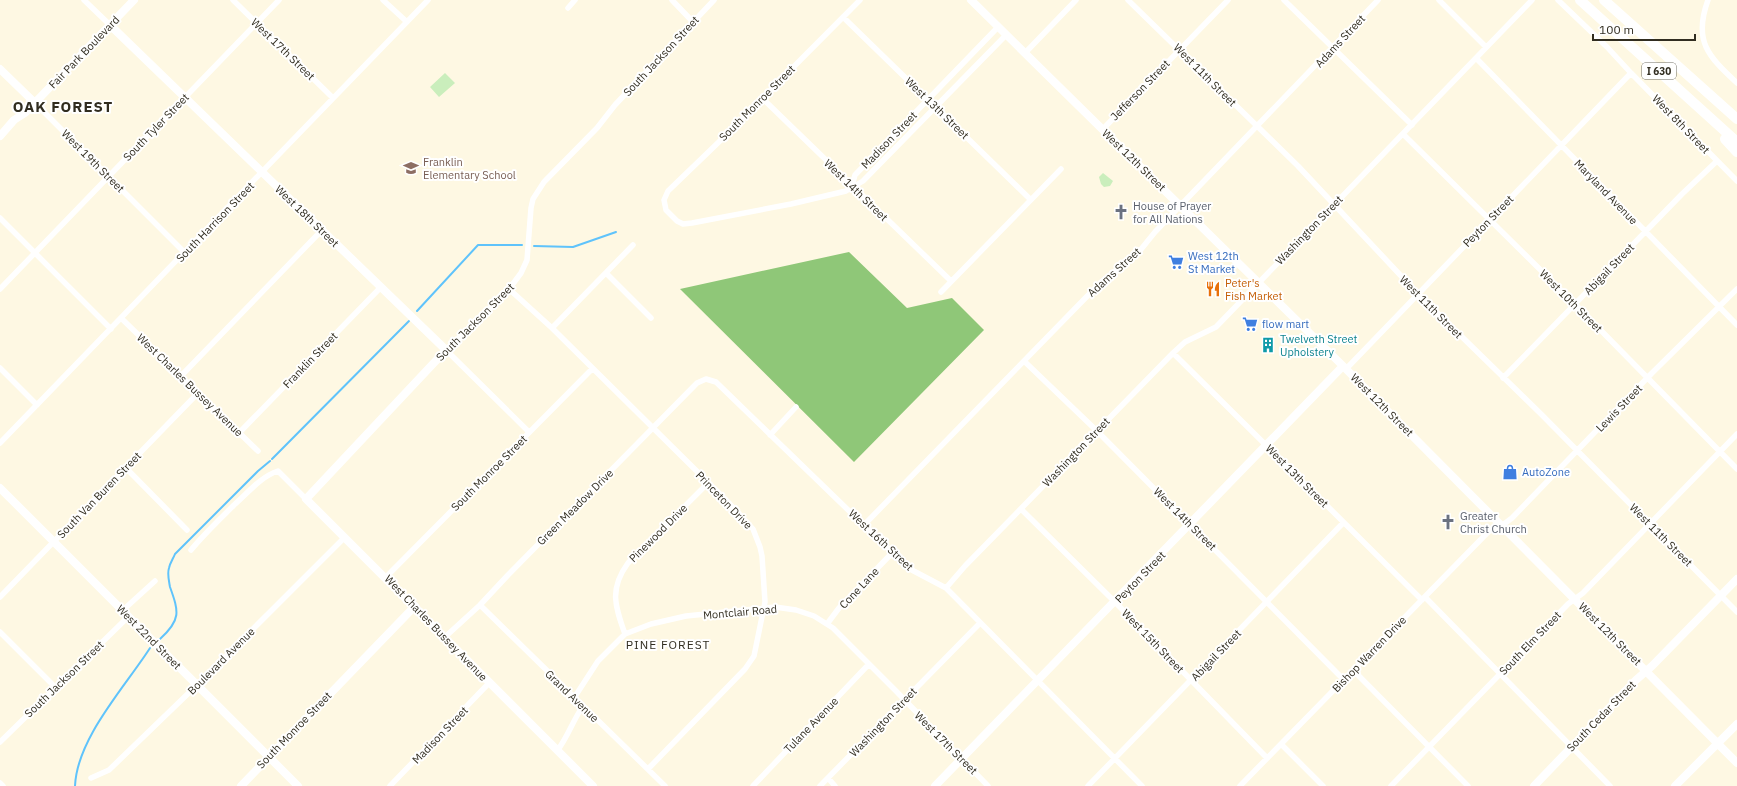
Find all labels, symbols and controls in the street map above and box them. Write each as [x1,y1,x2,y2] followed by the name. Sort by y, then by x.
[1312,12,1368,70] street label: Adams Street
[46,13,122,91] street label: Fair Park Boulevard
[620,13,702,99] street label: South Jackson Street
[248,15,318,83] street label: West 17th Street
[1593,16,1695,42] scale bar
[1599,22,1634,37] text: 100 m
[1171,41,1240,110] street label: West 11th Street
[1107,57,1173,123] street label: Jefferson Street
[716,62,798,144] street label: South Monroe Street
[1642,63,1676,79] road number: I 630
[902,74,972,142] street label: West 13th Street
[120,90,192,164] street label: South Tyler Street
[1649,91,1713,157] street label: West 8th Street
[13,97,113,116] district label: OAK FOREST
[858,108,920,172] street label: Madison Street
[1099,126,1169,194] street label: West 12th Street
[59,127,128,196] street label: West 19th Street
[423,155,516,182] place label: Franklin Elementary School
[821,156,891,224] street label: West 14th Street
[1571,156,1641,228] street label: Maryland Avenue
[402,159,420,177] school or university icon: Franklin Elementary School
[173,179,257,265] street label: South Harrison Street
[272,182,342,250] street label: West 18th Street
[1272,192,1346,268] street label: Washington Street
[1460,192,1516,250] street label: Peyton Street
[1133,199,1211,226] place label: House of Prayer for All Nations
[1112,203,1130,221] church icon: House of Prayer for All Nations
[1581,240,1637,298] street label: Abigail Street
[1084,244,1144,300] street label: Adams Street
[1188,249,1239,276] place label: West 12th St Market
[1167,253,1185,271] supermarket icon: West 12th St Market
[1537,267,1606,336] street label: West 10th Street
[1397,273,1466,342] street label: West 11th Street
[1225,276,1283,303] place label: Peter's Fish Market
[433,280,517,364] street label: South Jackson Street
[1204,280,1222,298] restaurant icon: Peter's Fish Market
[1241,315,1259,333] supermarket icon: flow mart
[1262,317,1309,331] place label: flow mart
[280,329,340,391] street label: Franklin Street
[134,331,246,439] street label: West Charles Bussey Avenue
[1280,332,1358,359] place label: Twelveth Street Upholstery
[1259,336,1277,354] building icon: Twelveth Street Upholstery
[1348,371,1417,440] street label: West 12th Street
[1593,381,1645,435] street label: Lewis Street
[1039,414,1113,490] street label: Washington Street
[448,432,530,514] street label: South Monroe Street
[1263,442,1332,511] street label: West 13th Street
[54,449,144,541] street label: South Van Buren Street
[1501,463,1519,481] shop icon: AutoZone
[1522,465,1570,479] place label: AutoZone
[534,466,616,548] street label: Green Meadow Drive
[693,468,755,532] street label: Princeton Drive
[1151,485,1220,554] street label: West 14th Street
[626,501,690,565] street label: Pinewood Drive
[1627,501,1696,570] street label: West 11th Street
[846,506,916,574] street label: West 16th Street
[1460,509,1527,536] place label: Greater Christ Church
[1439,513,1457,531] church icon: Greater Christ Church
[1112,548,1168,606] street label: Peyton Street
[836,564,882,612] street label: Cone Lane
[382,572,490,684] street label: West Charles Bussey Avenue
[1576,600,1645,669] street label: West 12th Street
[114,602,184,672] street label: West 22nd Street
[702,602,778,622] street label: Montclair Road
[1119,606,1187,676] street label: West 15th Street
[1496,608,1564,678] street label: South Elm Street
[1329,613,1409,695] street label: Bishop Warren Drive
[184,624,258,698] street label: Boulevard Avenue
[1188,626,1244,684] street label: Abigail Street
[21,637,107,720] street label: South Jackson Street
[626,637,710,652] district label: PINE FOREST
[542,667,602,725] street label: Grand Avenue
[1564,677,1639,754] street label: South Cedar Street
[846,684,920,760] street label: Washington Street
[254,688,334,771] street label: South Monroe Street
[781,694,841,756] street label: Tulane Avenue
[409,703,471,767] street label: Madison Street
[912,709,981,778] street label: West 17th Street

